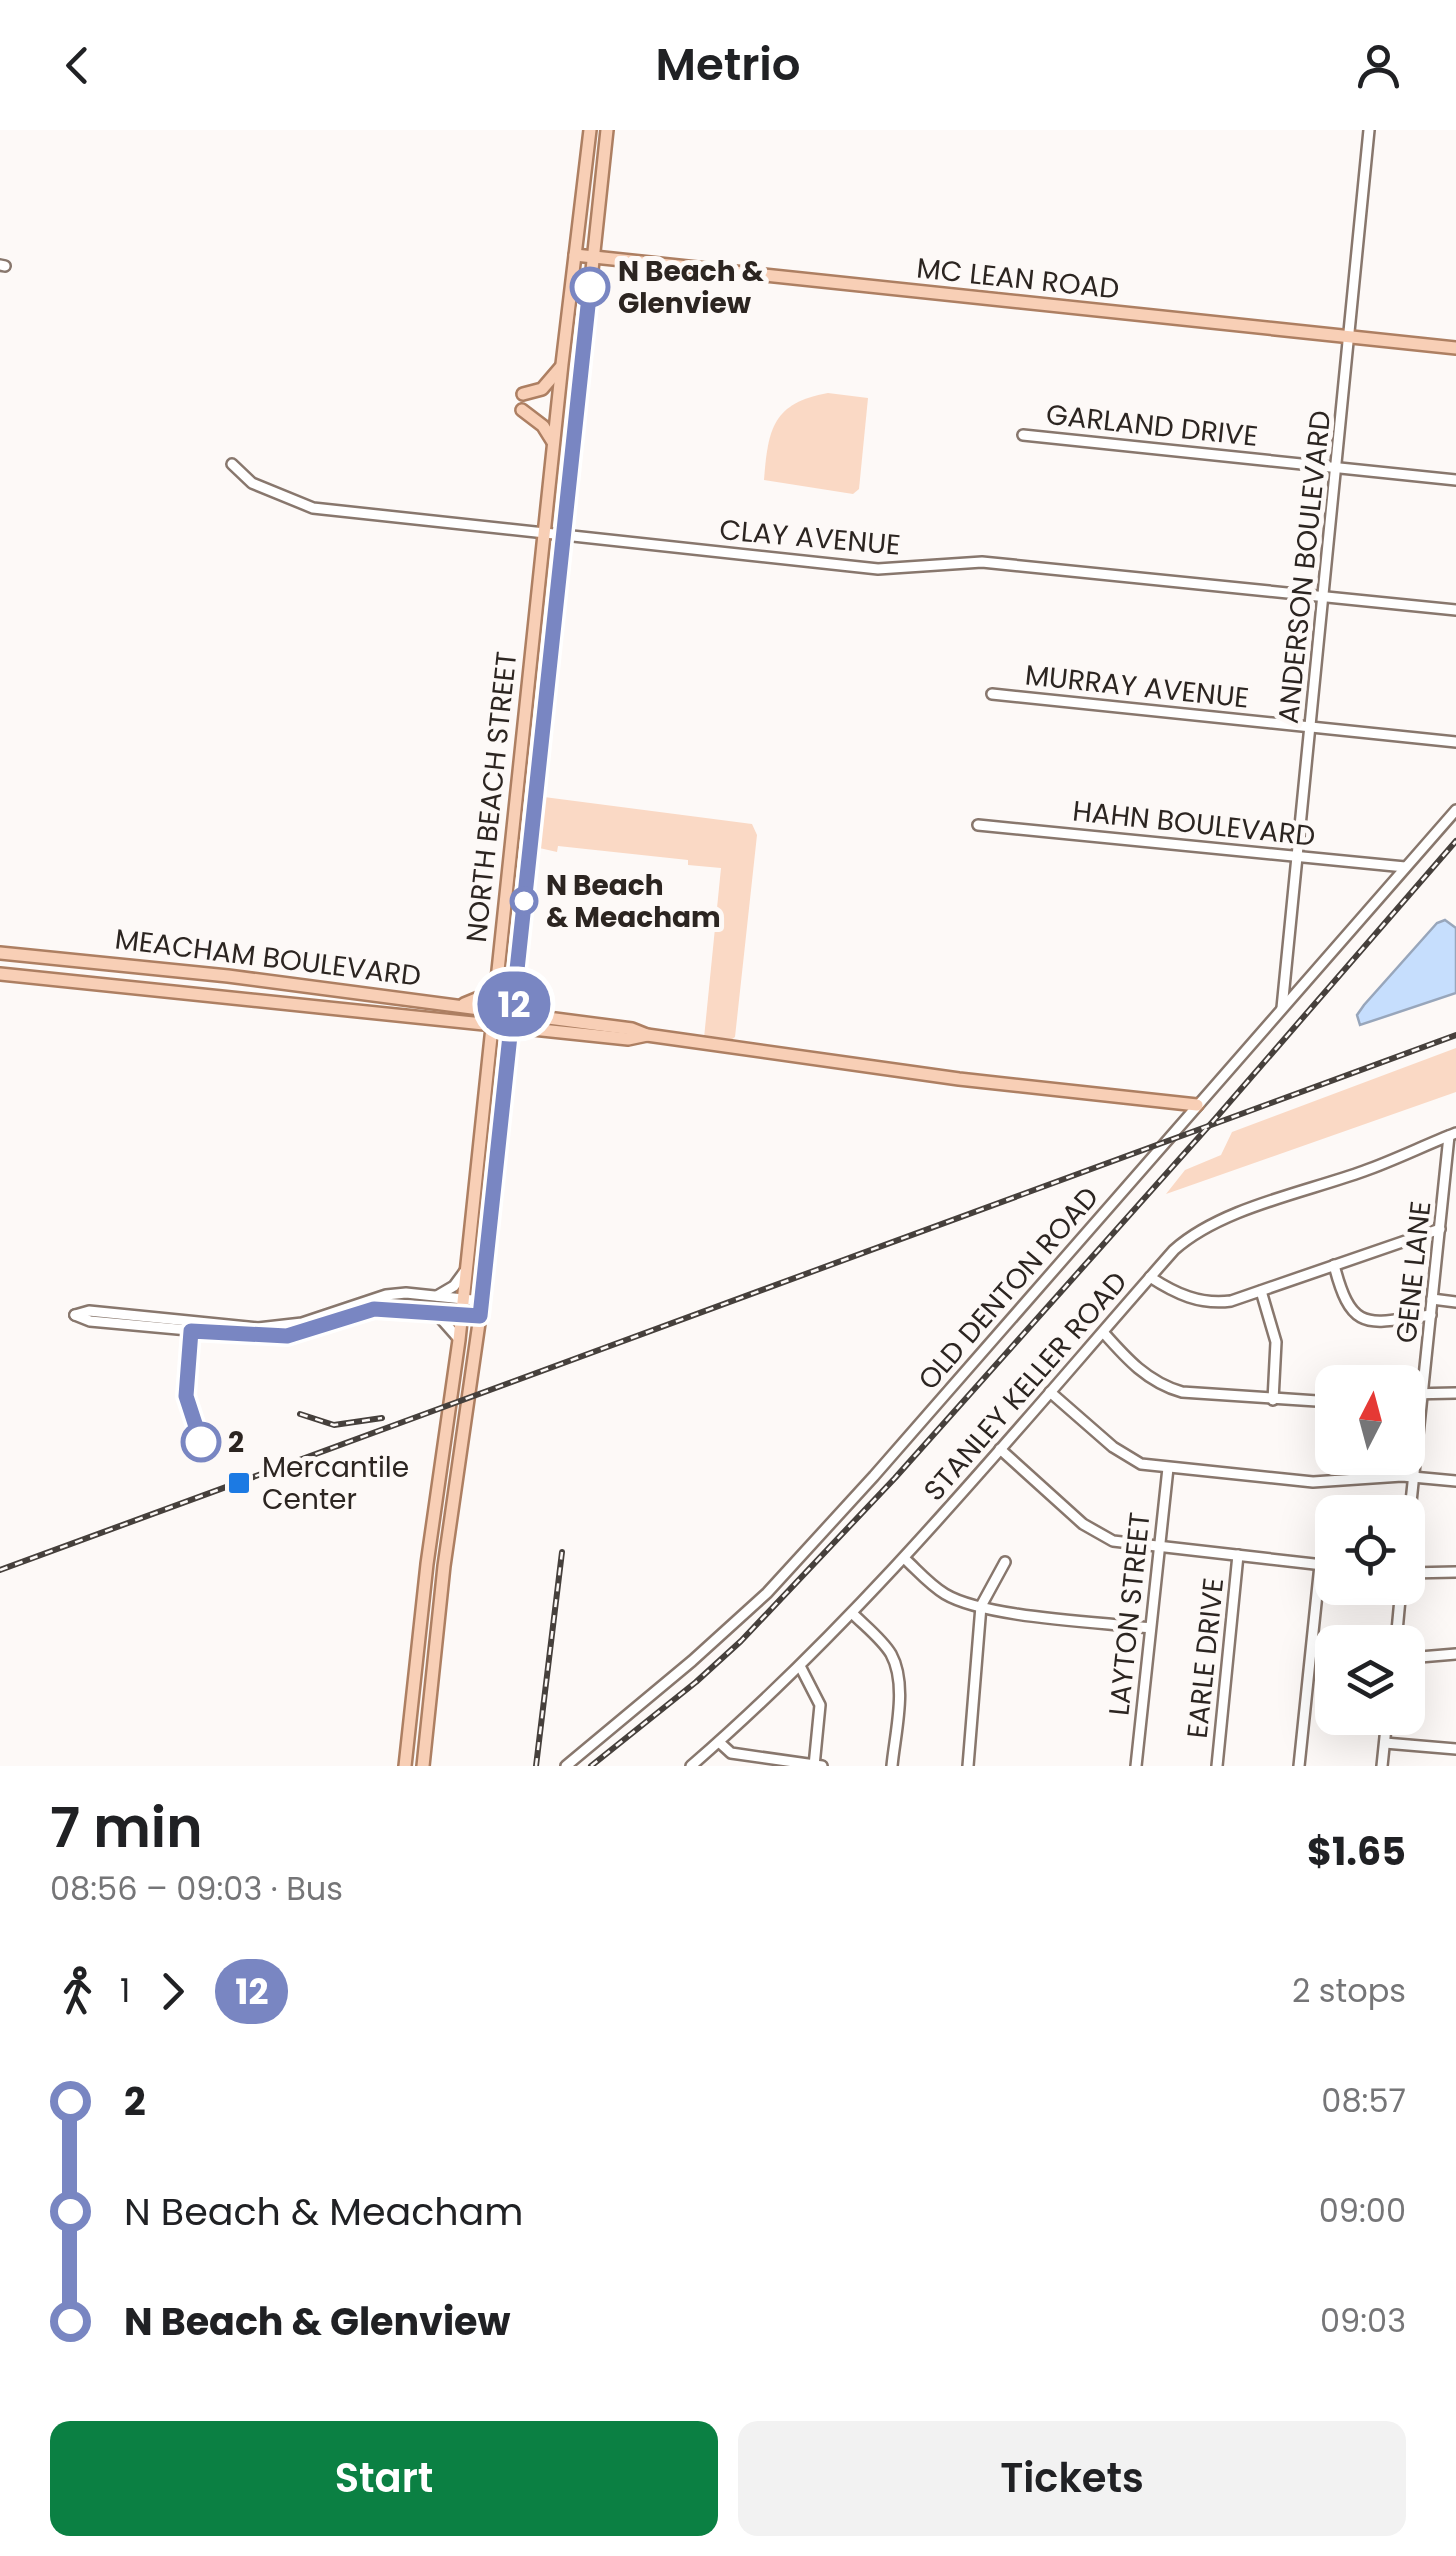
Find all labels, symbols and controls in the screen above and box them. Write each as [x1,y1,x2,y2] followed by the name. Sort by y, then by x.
[655,33,801,96] text: Metrio
[50,38,105,93] icon: back
[1351,38,1406,93] icon: person
[915,248,1121,309] street label: MC LEAN ROAD
[618,252,764,323] place label: N Beach & Glenview
[571,268,609,306] marker: N Beach & Glenview
[1044,395,1260,456] street label: GARLAND DRIVE
[1269,409,1340,725] street label: ANDERSON BOULEVARD
[718,510,902,565] street label: CLAY AVENUE
[457,650,526,944] street label: NORTH BEACH STREET
[1023,655,1251,718] street label: MURRAY AVENUE
[1071,791,1317,856] street label: HAHN BOULEVARD
[546,866,721,937] place label: N Beach & Meacham
[511,888,537,914] marker: N Beach & Meacham
[113,919,423,996] street label: MEACHAM BOULEVARD
[469,972,559,1036] line badge: 12
[497,980,531,1029] text: 12
[909,1178,1107,1398] street label: OLD DENTON ROAD
[1387,1199,1440,1345] street label: GENE LANE
[915,1263,1136,1509] street label: STANLEY KELLER ROAD
[1315,1365,1425,1475] north arrow
[1315,1365,1425,1735] map controls
[182,1423,220,1461] marker: 2
[228,1423,244,1462] place label: 2
[262,1448,409,1519] place label: Mercantile Center
[226,1470,252,1496] marker: Mercantile Center
[1315,1495,1425,1605] button: locate
[1099,1511,1160,1718] street label: LAYTON STREET
[1178,1576,1233,1740] street label: EARLE DRIVE
[1315,1625,1425,1735] button: layers
[50,1789,203,1866] text: 7 min
[1307,1825,1406,1878] text: $1.65
[50,1866,343,1911] text: 08:56 – 09:03 · Bus
[50,1964,105,2019] icon: walk
[145,1964,200,2019] icon: forward
[235,1967,268,2016] text: 12
[120,1968,130,2013] text: 1
[1292,1968,1406,2013] text: 2 stops
[124,2075,146,2128] text: 2
[1321,2078,1406,2123] text: 08:57
[124,2185,523,2238] text: N Beach & Meacham
[1319,2188,1406,2233] text: 09:00
[124,2295,510,2348] text: N Beach & Glenview
[1320,2298,1406,2343] text: 09:03
[50,2421,718,2536] button: Start
[738,2421,1406,2536] button: Tickets

